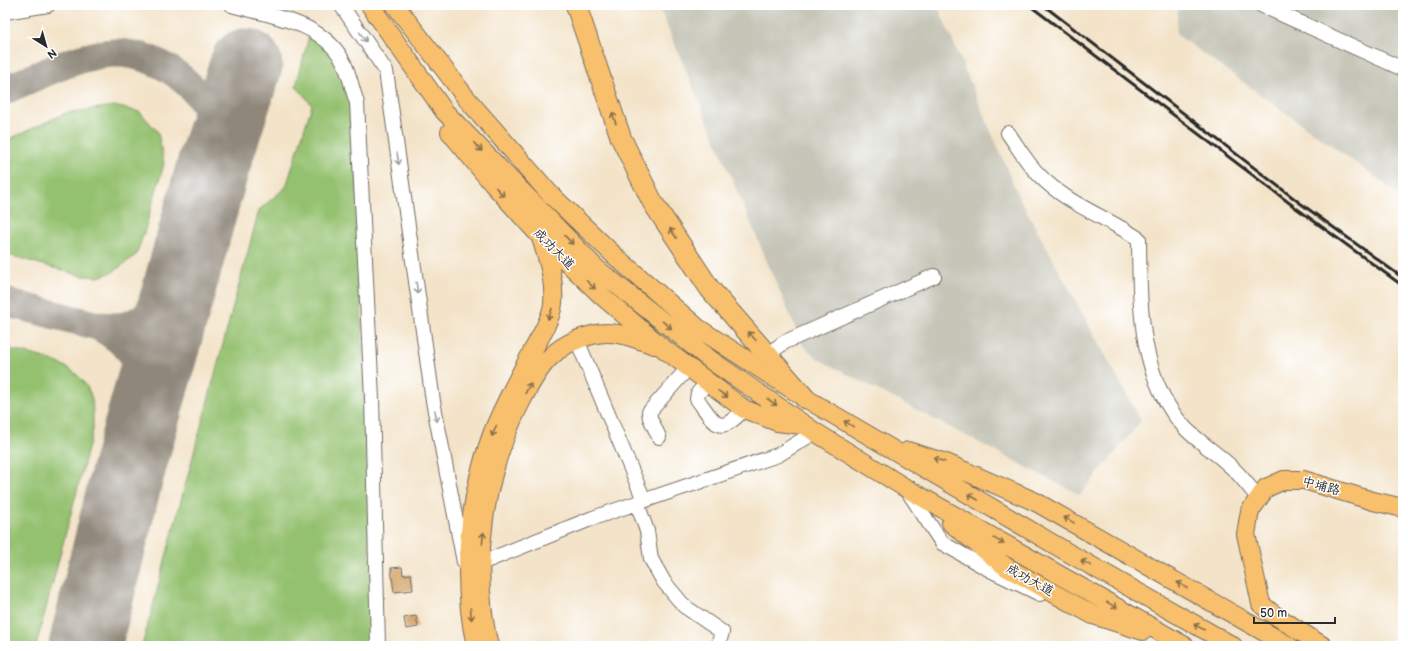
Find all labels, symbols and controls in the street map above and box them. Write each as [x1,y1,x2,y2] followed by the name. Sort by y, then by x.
[26,26,66,66] north arrow
[359,31,367,42] one-way arrow
[45,46,59,61] text: N
[610,112,617,125] one-way arrow
[474,142,483,152] one-way arrow
[394,152,402,165] one-way arrow
[495,187,505,197] one-way arrow
[530,225,578,273] street label: 成功大道
[669,228,677,239] one-way arrow
[564,235,574,245] one-way arrow
[586,280,596,290] one-way arrow
[413,281,421,294] one-way arrow
[545,308,553,320] one-way arrow
[662,320,672,329] one-way arrow
[748,331,757,341] one-way arrow
[525,382,532,394] one-way arrow
[718,390,729,398] one-way arrow
[766,398,777,406] one-way arrow
[432,409,440,422] one-way arrow
[843,420,855,428] one-way arrow
[489,425,497,437] one-way arrow
[932,456,945,463] one-way arrow
[1300,473,1342,499] street label: 中埔路
[967,493,979,501] one-way arrow
[1063,516,1075,524] one-way arrow
[479,532,486,545] one-way arrow
[993,537,1005,545] one-way arrow
[1080,559,1092,566] one-way arrow
[1003,560,1057,600] street label: 成功大道
[1176,581,1188,588] one-way arrow
[1254,599,1335,625] scale bar
[1106,601,1118,609] one-way arrow
[1260,606,1287,621] text: 50 m
[467,607,475,620] one-way arrow
[1193,622,1205,630] one-way arrow

